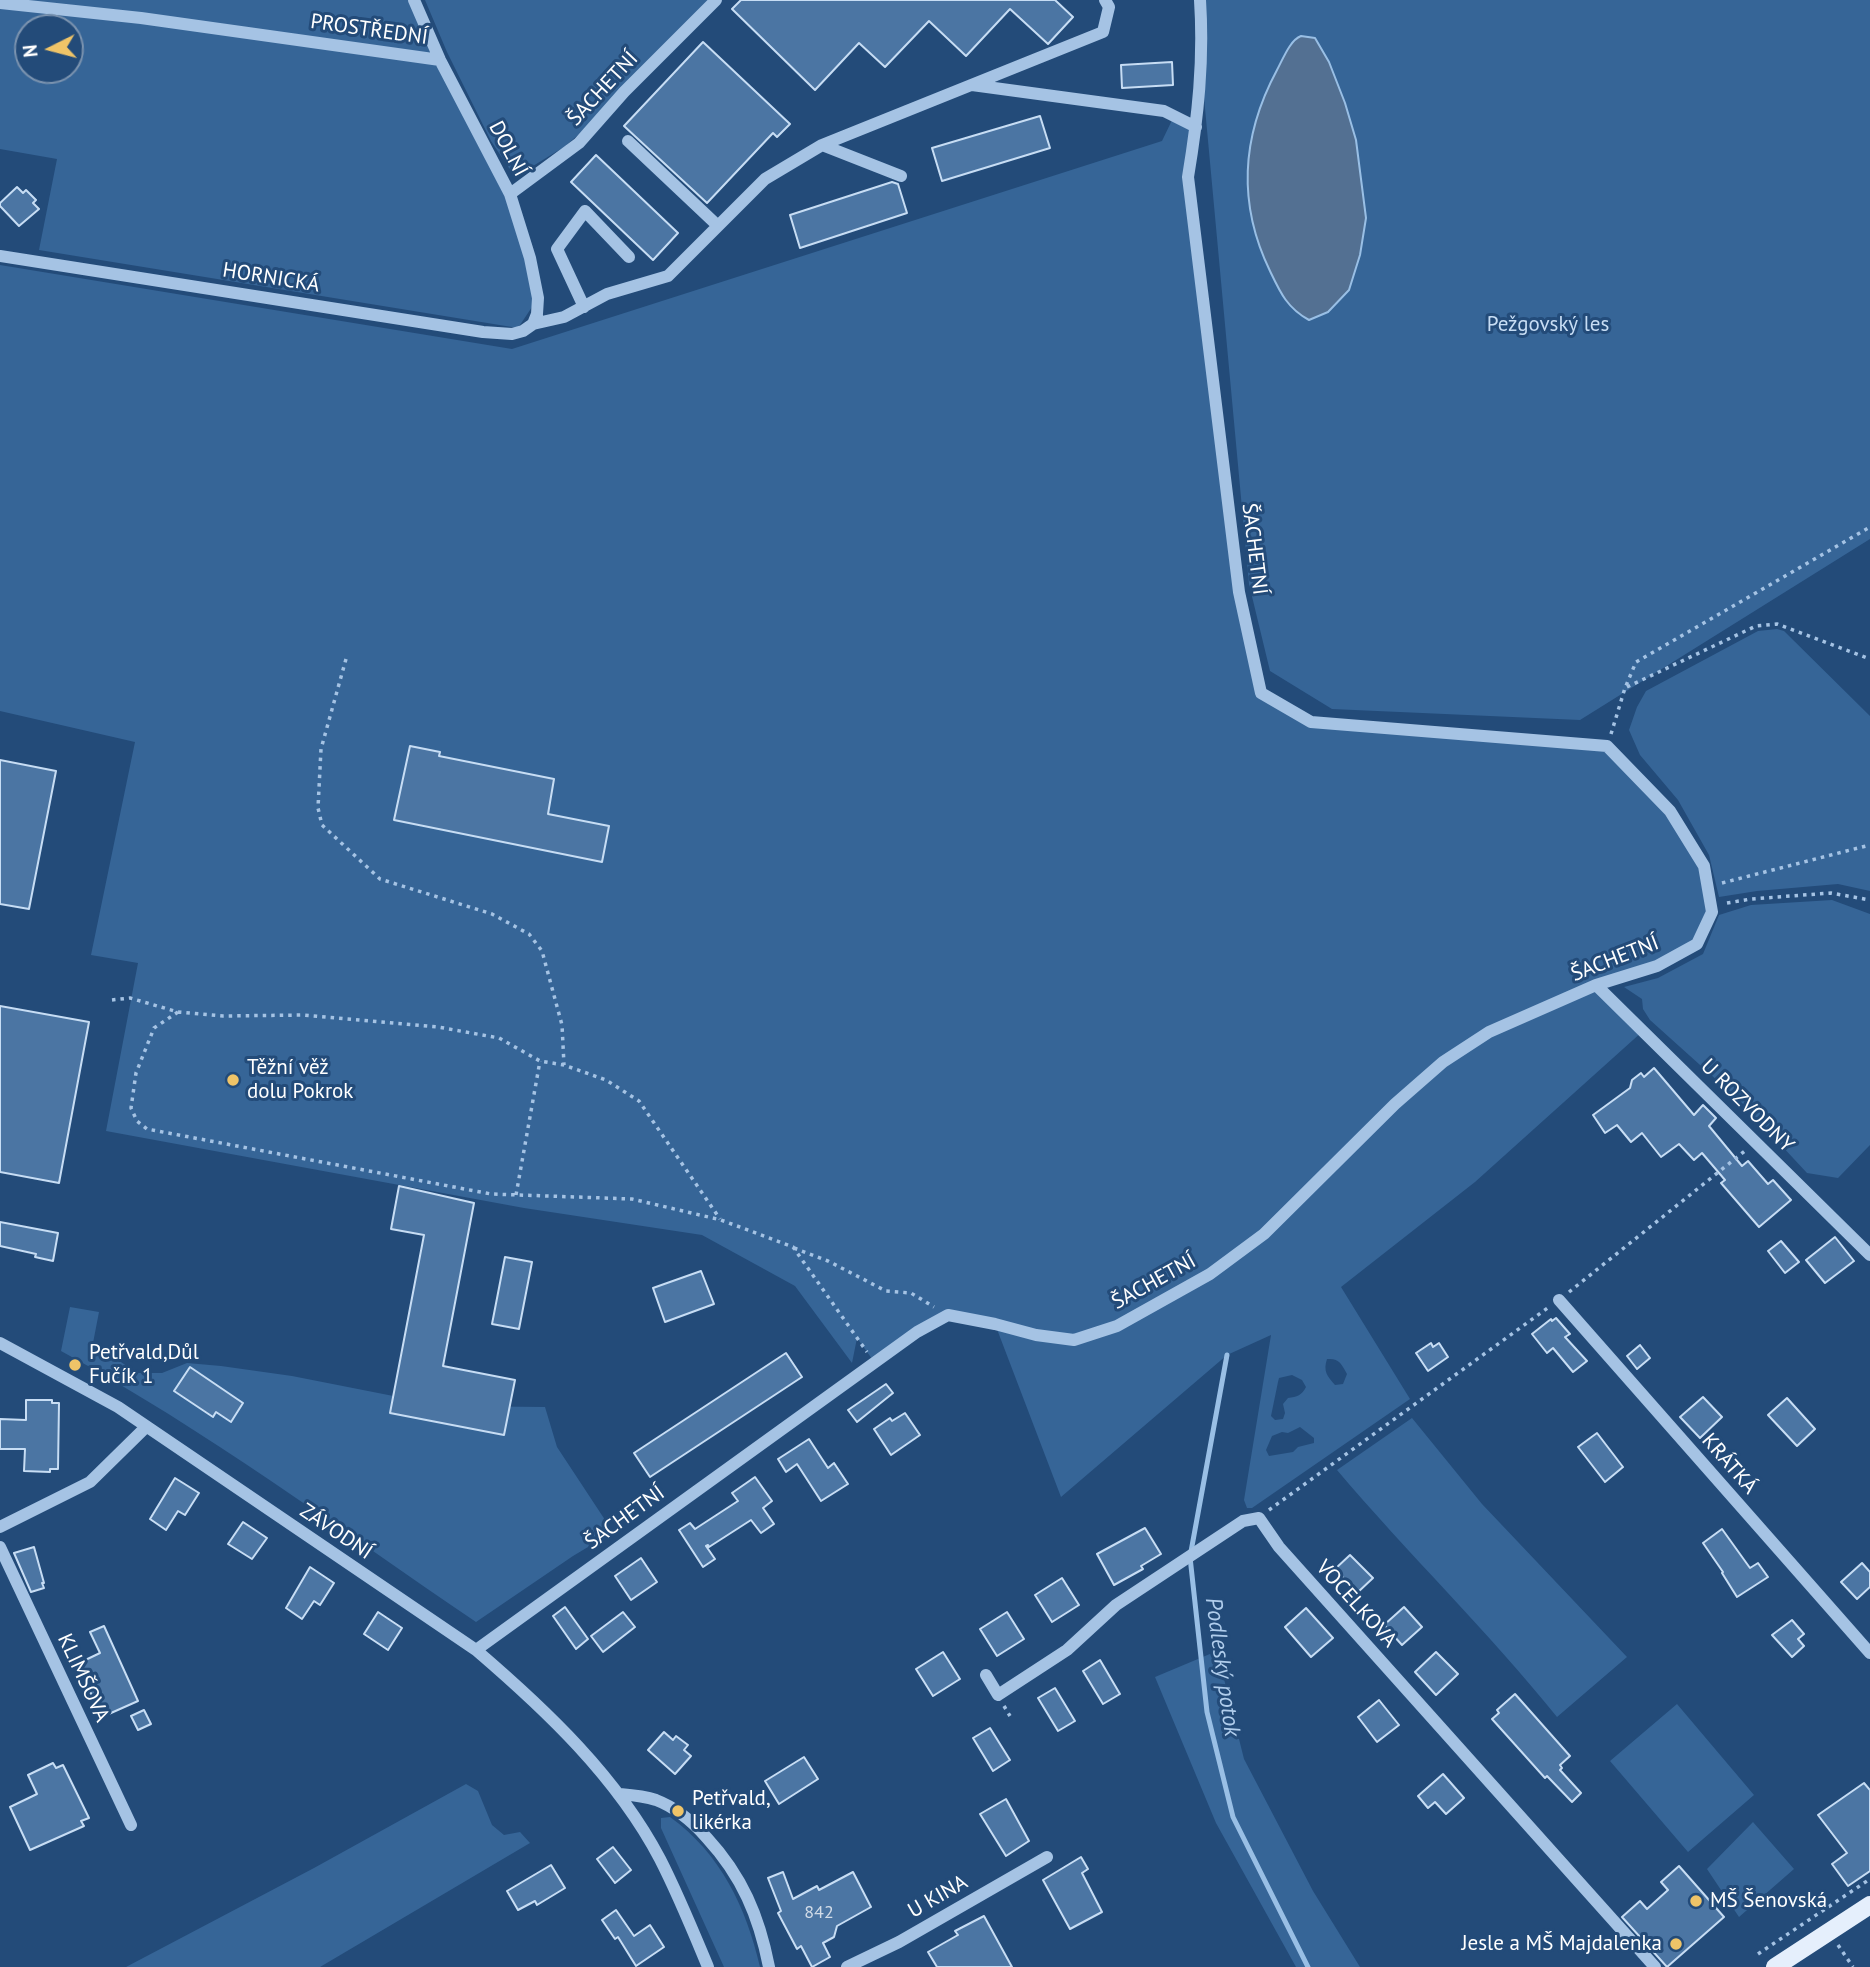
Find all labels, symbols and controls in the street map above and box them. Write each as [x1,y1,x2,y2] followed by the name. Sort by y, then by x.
[309,9,429,51] street label: PROSTŘEDNÍ
[14,14,84,84] north arrow
[18,44,43,58] text: N
[562,47,644,131] street label: ŠACHETNÍ
[483,117,533,181] street label: DOLNÍ
[221,258,321,298] street label: HORNICKÁ
[1487,312,1609,338] park label: Pežgovský les
[1236,502,1272,596] street label: ŠACHETNÍ
[1567,931,1663,987] street label: ŠACHETNÍ
[1695,1054,1799,1158] street label: U ROZVODNY
[247,1055,353,1105] place label: Těžní věž dolu Pokrok
[225,1072,241,1088] marker: Těžní věž dolu Pokrok
[1108,1249,1200,1315] street label: ŠACHETNÍ
[89,1340,199,1390] place label: Petřvald,Důl Fučík 1
[67,1357,83,1373] marker: Petřvald,Důl Fučík 1
[1696,1429,1762,1499] street label: KRÁTKÁ
[580,1481,670,1555] street label: ŠACHETNÍ
[295,1499,377,1565] street label: ZÁVODNÍ
[1310,1555,1402,1653] street label: VOCELKOVA
[1199,1596,1245,1738] water label: Podleský potok
[52,1630,114,1726] street label: KLIMŠOVA
[692,1786,771,1836] place label: Petřvald, likérka
[670,1803,686,1819] marker: Petřvald, likérka
[904,1870,972,1924] street label: U KINA
[1710,1888,1827,1914] place label: MŠ Šenovská
[1688,1893,1704,1909] marker: MŠ Šenovská
[804,1902,834,1924] house number: 842
[1461,1931,1662,1957] place label: Jesle a MŠ Majdalenka
[1668,1936,1684,1952] marker: Jesle a MŠ Majdalenka

